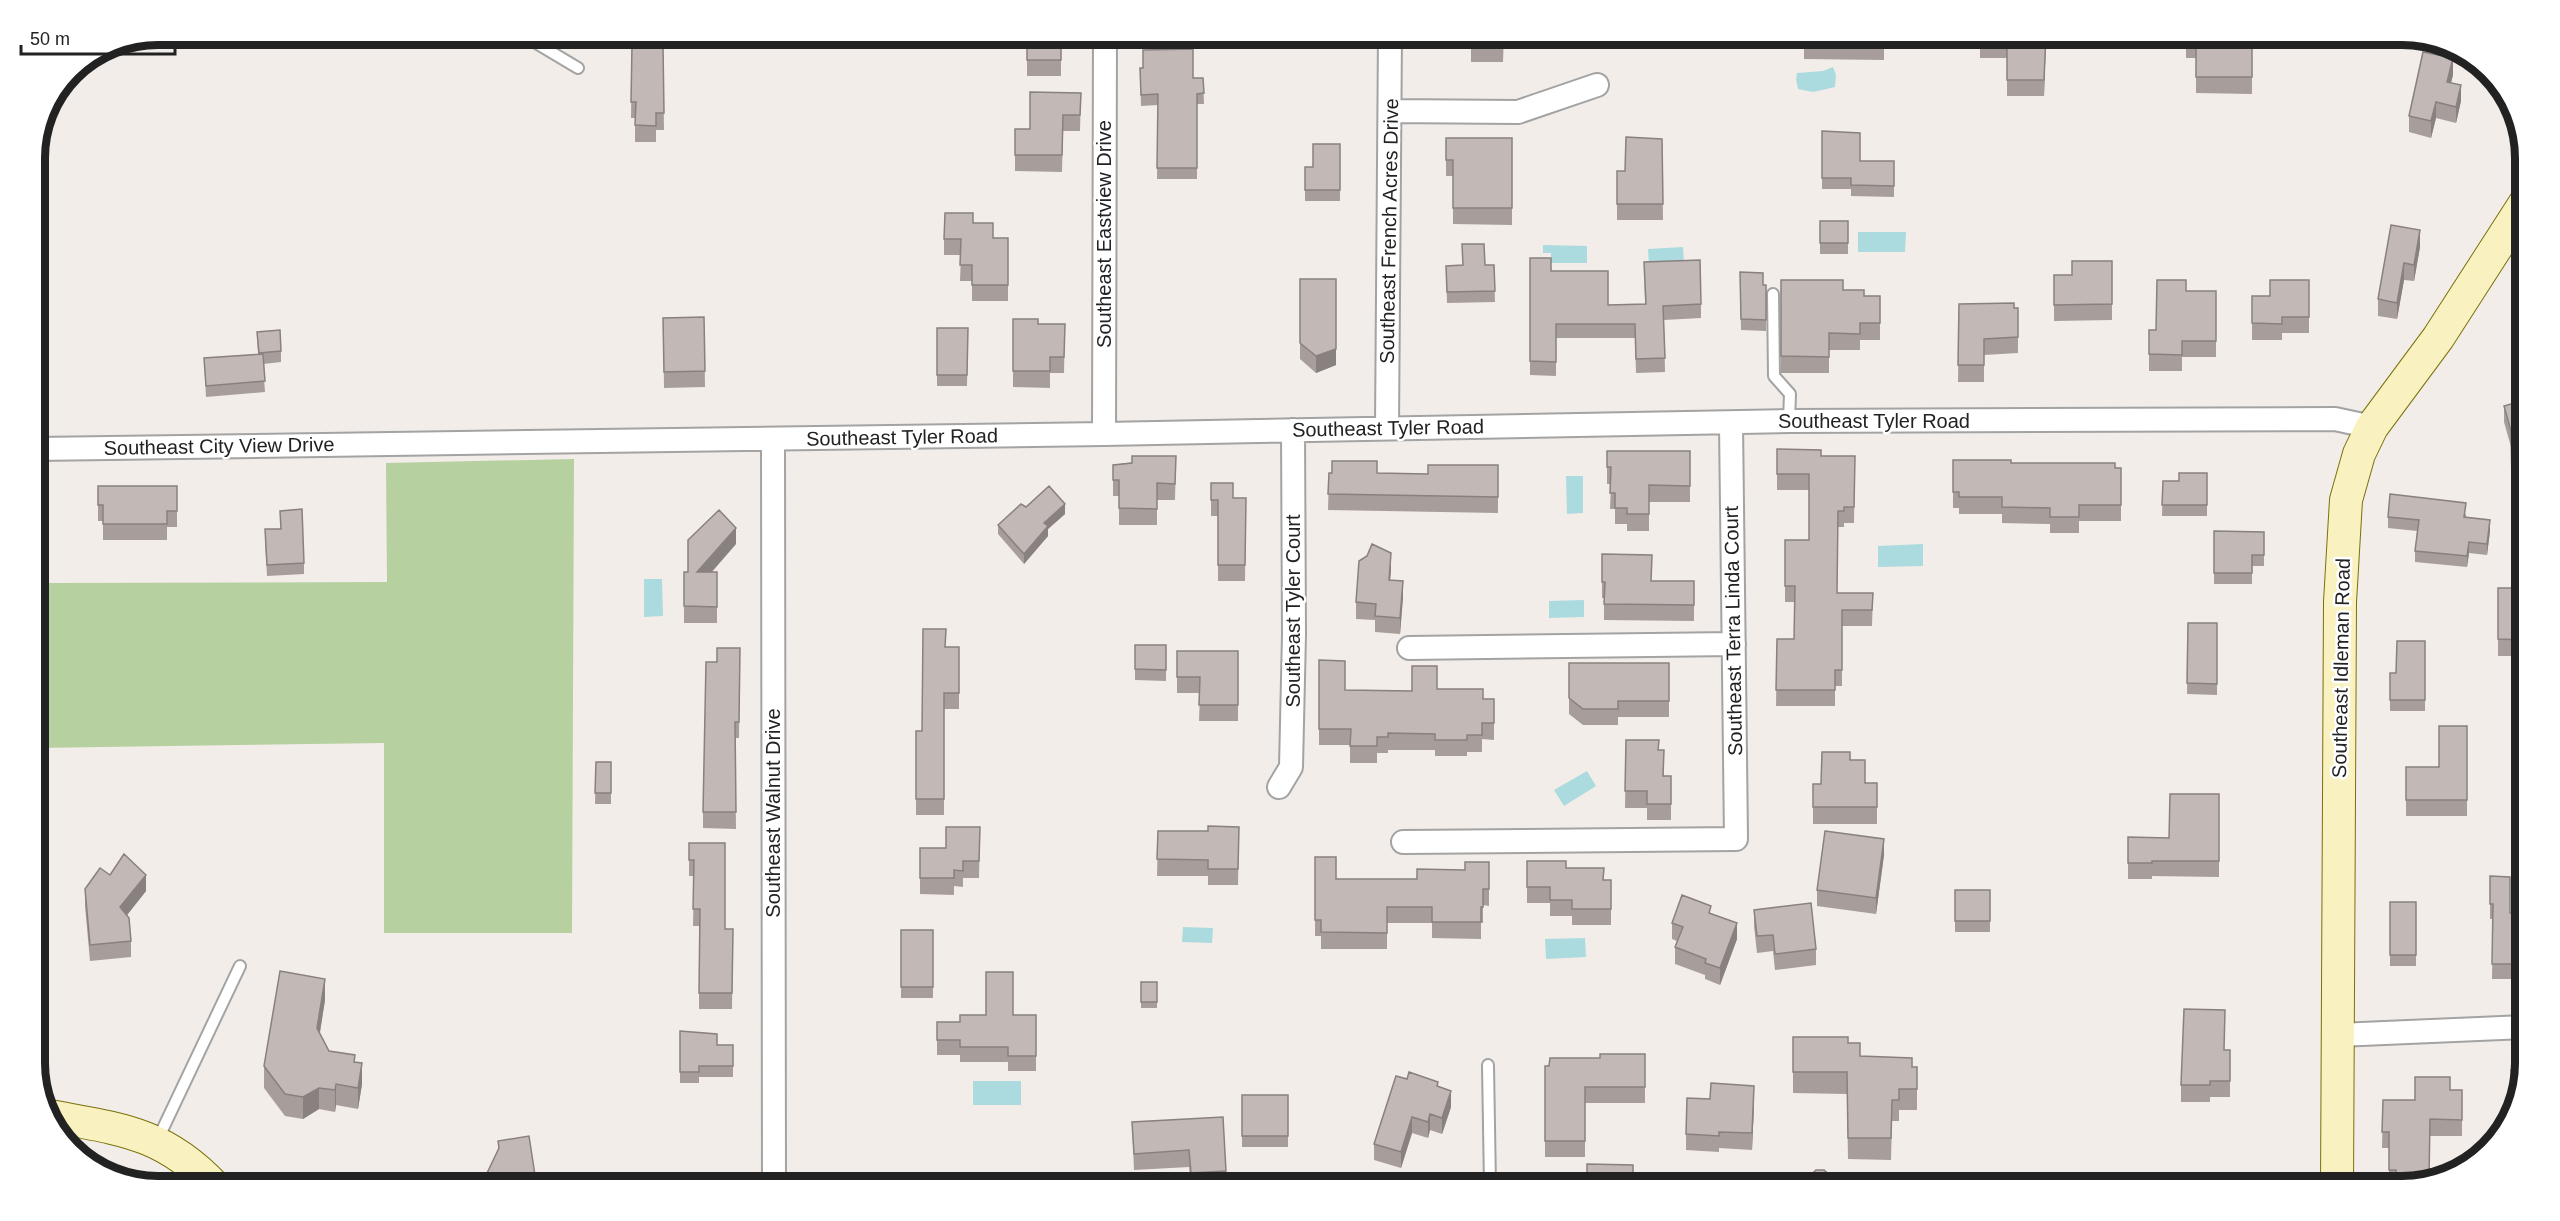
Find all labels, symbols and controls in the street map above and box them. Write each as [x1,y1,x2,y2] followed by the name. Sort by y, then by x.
[21,18,176,56] scale bar
[30,29,70,49] text: 50 m
[1376,98,1402,364] street label: Southeast French Acres Drive
[1093,120,1115,348] street label: Southeast Eastview Drive
[1778,410,1970,432] street label: Southeast Tyler Road
[1292,415,1484,441] street label: Southeast Tyler Road
[806,424,998,450] street label: Southeast Tyler Road
[103,433,335,459] street label: Southeast City View Drive
[1720,505,1746,756] street label: Southeast Terra Linda Court
[1282,514,1304,708] street label: Southeast Tyler Court
[2328,558,2354,778] street label: Southeast Idleman Road
[762,708,784,918] street label: Southeast Walnut Drive

